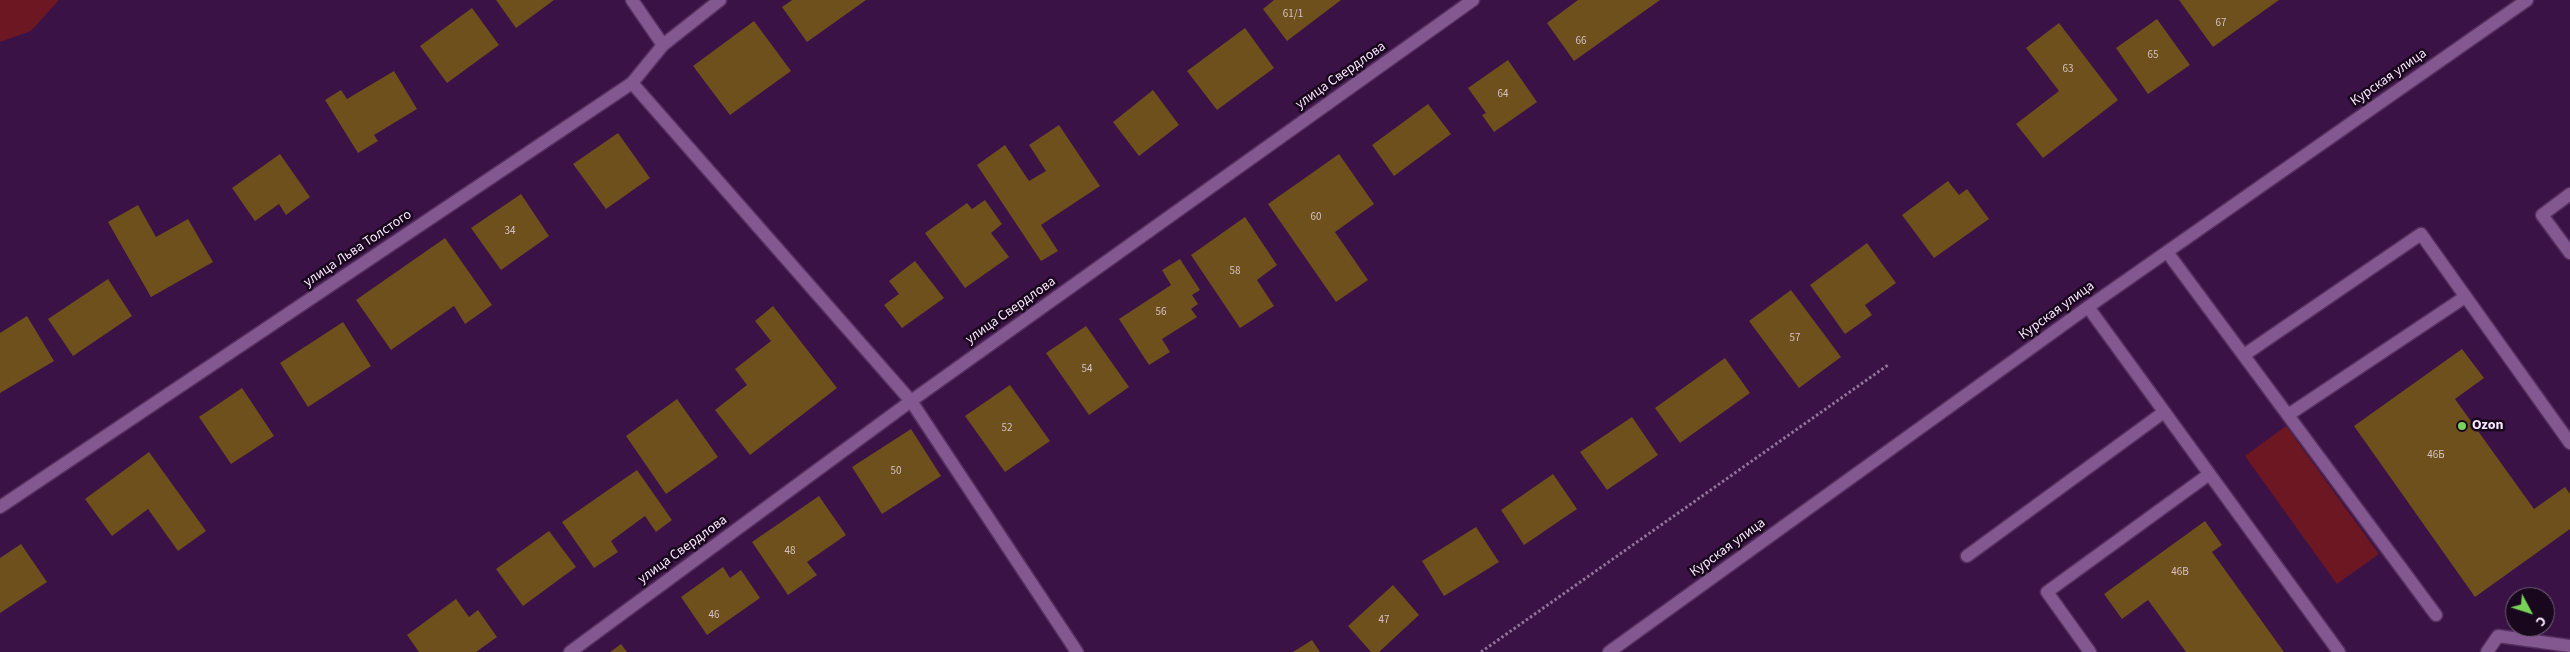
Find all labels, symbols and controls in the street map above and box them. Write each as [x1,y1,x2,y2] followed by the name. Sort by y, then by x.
[1283,8,1303,22] house number: 61/1
[2216,17,2226,31] house number: 67
[1576,35,1586,49] house number: 66
[1293,39,1389,113] street label: улица Свердлова
[2348,46,2430,110] street label: Курская улица
[2148,49,2158,63] house number: 65
[2063,63,2073,77] house number: 63
[1498,88,1508,102] house number: 64
[301,207,415,291] street label: улица Льва Толстого
[1311,211,1321,225] house number: 60
[505,225,515,239] house number: 34
[1230,265,1240,279] house number: 58
[963,274,1059,348] street label: улица Свердлова
[2016,278,2098,344] street label: Курская улица
[1156,306,1166,320] house number: 56
[1790,332,1800,346] house number: 57
[1082,363,1092,377] house number: 54
[2472,418,2503,434] place label: Ozon
[2456,420,2468,432] marker: Ozon
[1002,422,1012,436] house number: 52
[2427,449,2445,463] house number: 46Б
[891,465,901,479] house number: 50
[635,512,731,588] street label: улица Свердлова
[1687,515,1769,581] street label: Курская улица
[785,545,795,559] house number: 48
[2171,566,2189,580] house number: 46В
[2505,587,2555,637] north arrow
[709,609,719,623] house number: 46
[2530,611,2551,631] text: С
[1379,614,1389,628] house number: 47

